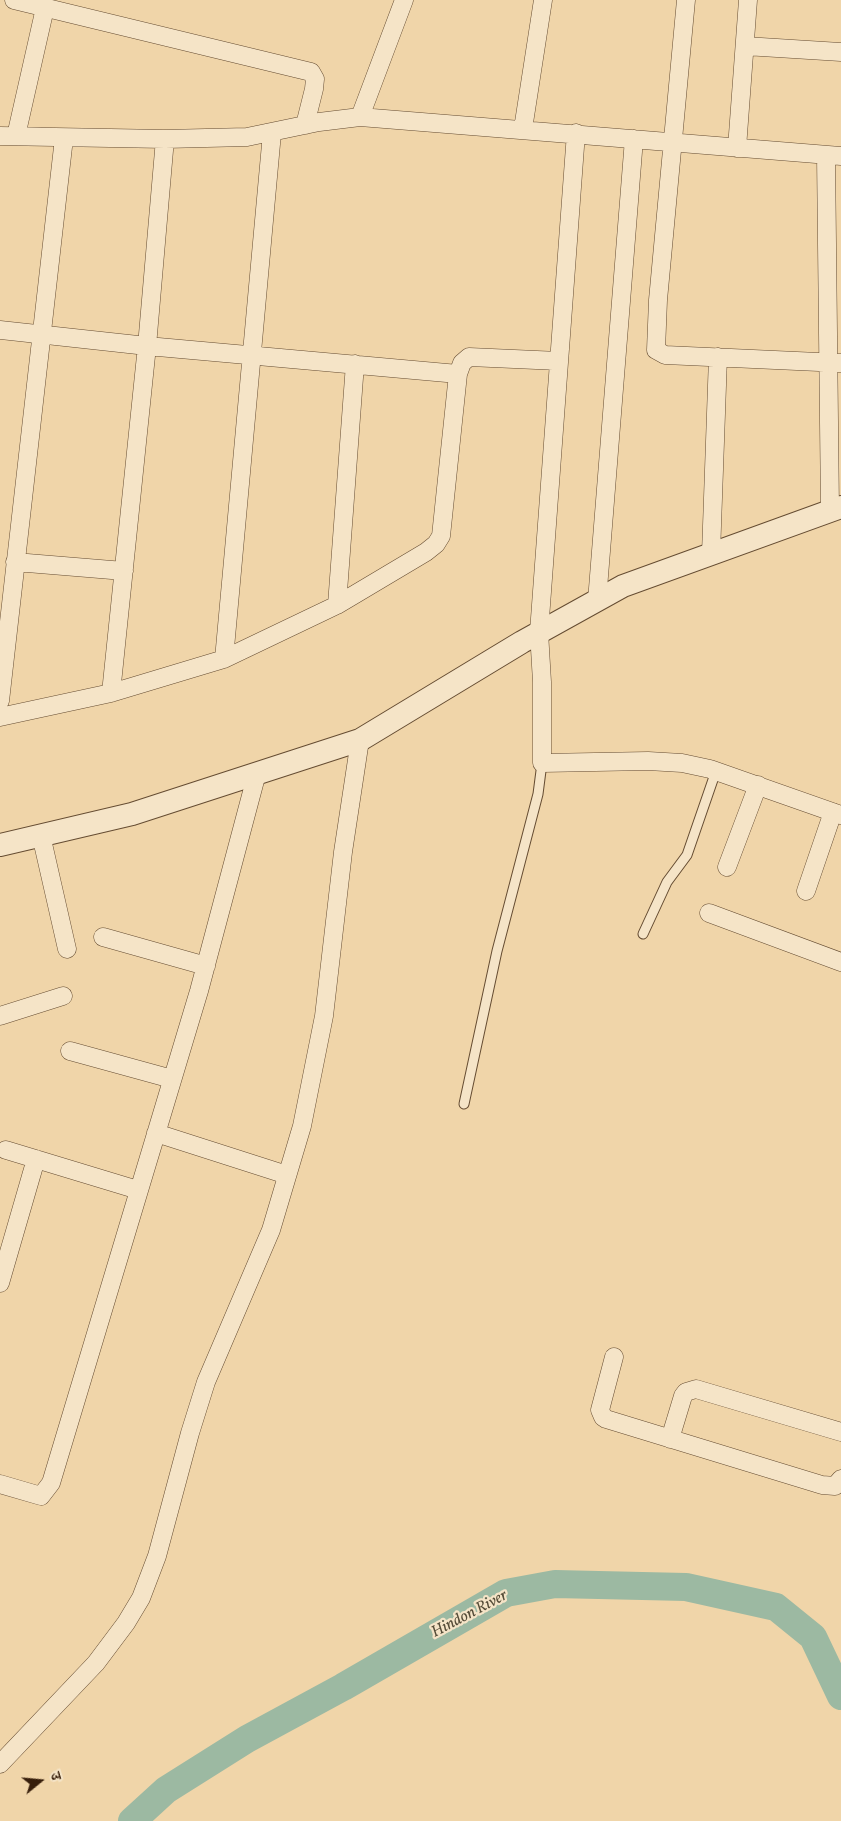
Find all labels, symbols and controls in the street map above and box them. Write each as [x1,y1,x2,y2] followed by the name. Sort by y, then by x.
[429,1587,511,1643] water label: Hindon River
[15,1756,65,1806] north arrow
[45,1770,65,1783] text: उ

